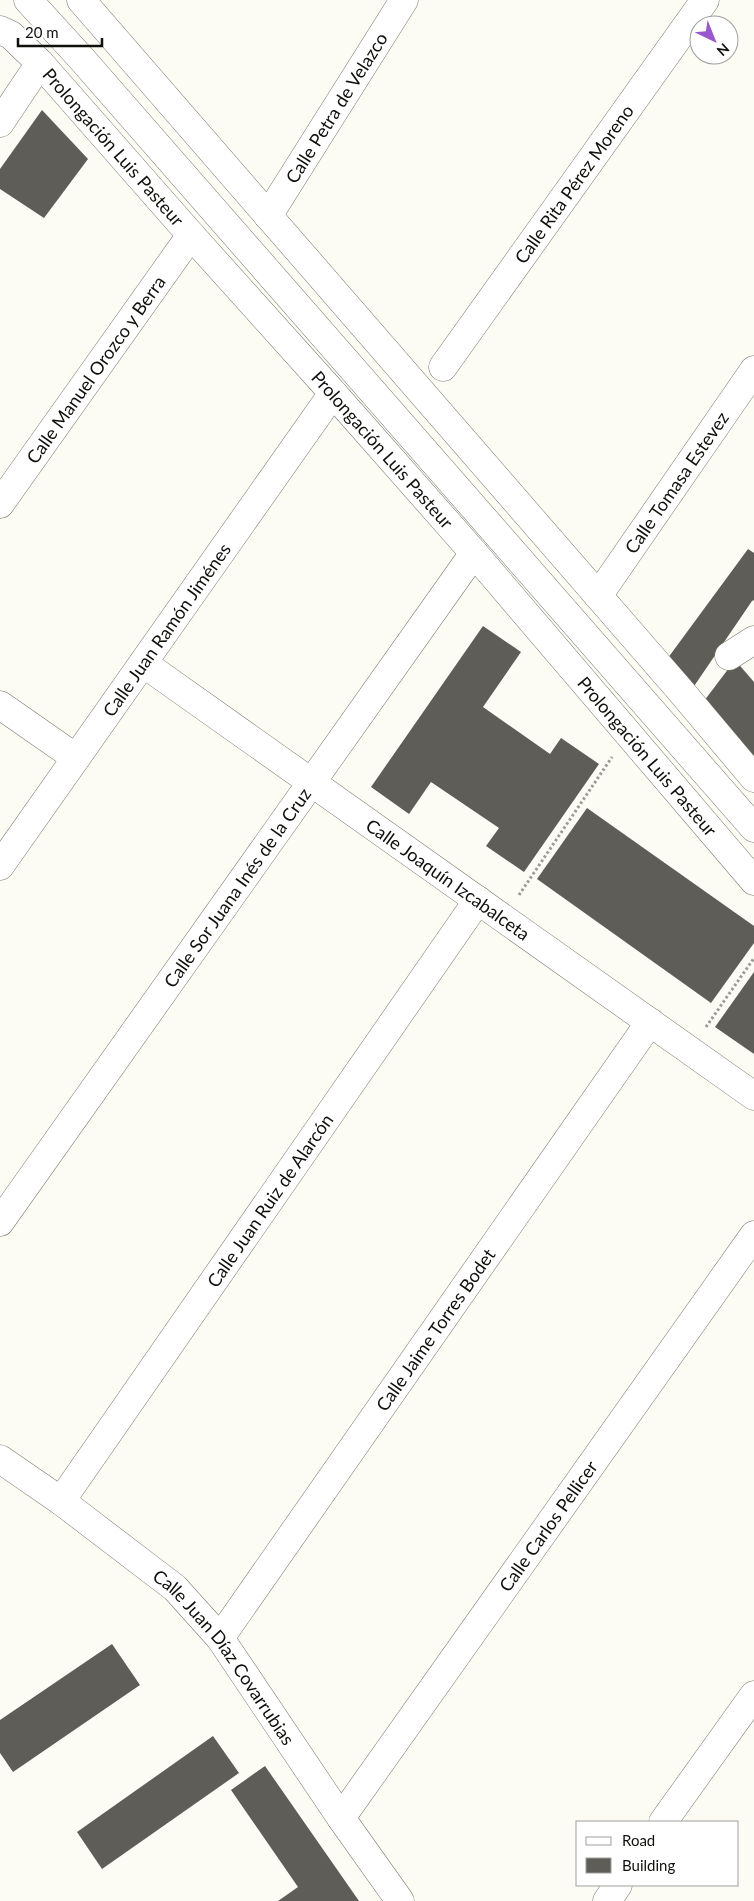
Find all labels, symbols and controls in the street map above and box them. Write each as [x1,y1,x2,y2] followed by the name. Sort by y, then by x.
[18,15,101,47] scale bar
[689,15,739,65] north arrow
[25,23,59,41] text: 20 m
[281,28,392,187] street label: Calle Petra de Velazco
[713,40,733,60] text: N
[38,63,189,231] street label: Prolongación Luis Pasteur
[510,100,638,268] street label: Calle Rita Pérez Moreno
[21,271,170,468] street label: Calle Manuel Orozco y Berra
[307,366,458,533] street label: Prolongación Luis Pasteur
[620,407,733,558] street label: Calle Tomasa Estevez
[98,539,235,721] street label: Calle Juan Ramón Jiménes
[573,672,722,841] street label: Prolongación Luis Pasteur
[159,783,315,992] street label: Calle Sor Juana Inés de la Cruz
[362,814,534,945] street label: Calle Joaquín Izcabalceta
[202,1109,337,1291] street label: Calle Juan Ruiz de Alarcón
[371,1244,500,1415] street label: Calle Jaime Torres Bodet
[494,1456,602,1596] street label: Calle Carlos Pellicer
[149,1564,300,1749] street label: Calle Juan Díaz Covarrubias
[576,1821,739,1886] legend
[622,1831,655,1849] text: Road
[622,1856,675,1874] text: Building

